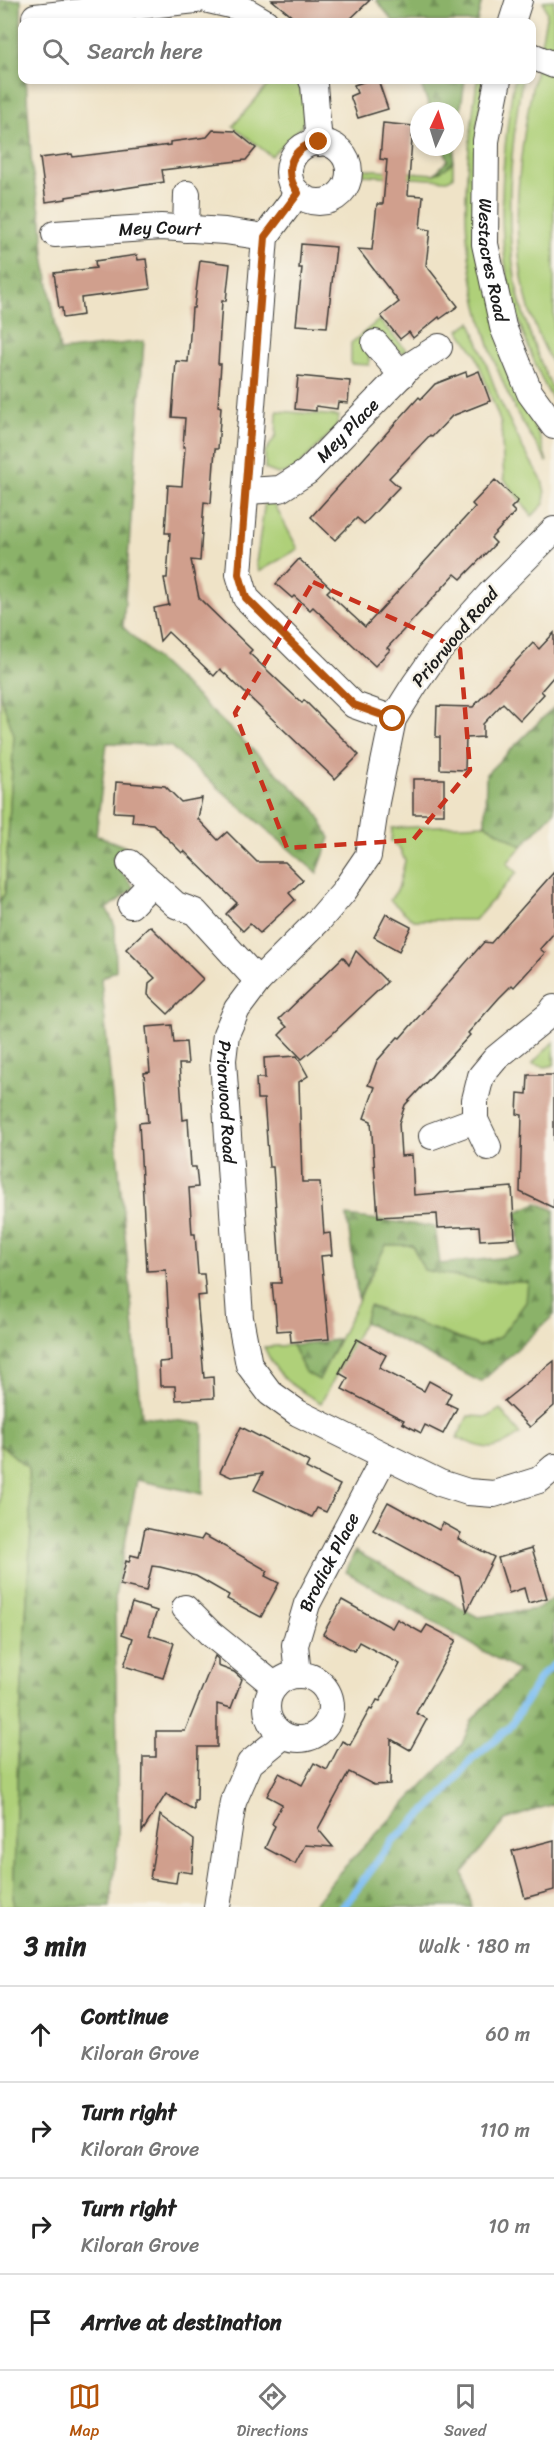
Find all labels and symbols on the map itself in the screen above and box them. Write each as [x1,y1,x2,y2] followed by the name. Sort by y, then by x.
[410,102,464,156] north arrow
[305,128,331,154] route end
[469,198,518,326] street label: Westacres Road
[117,211,203,246] street label: Mey Court
[308,390,387,470] street label: Mey Place
[403,578,508,694] street label: Priorwood Road
[379,705,405,731] route start
[207,1039,246,1166] street label: Priorwood Road
[290,1507,369,1616] street label: Brodick Place

